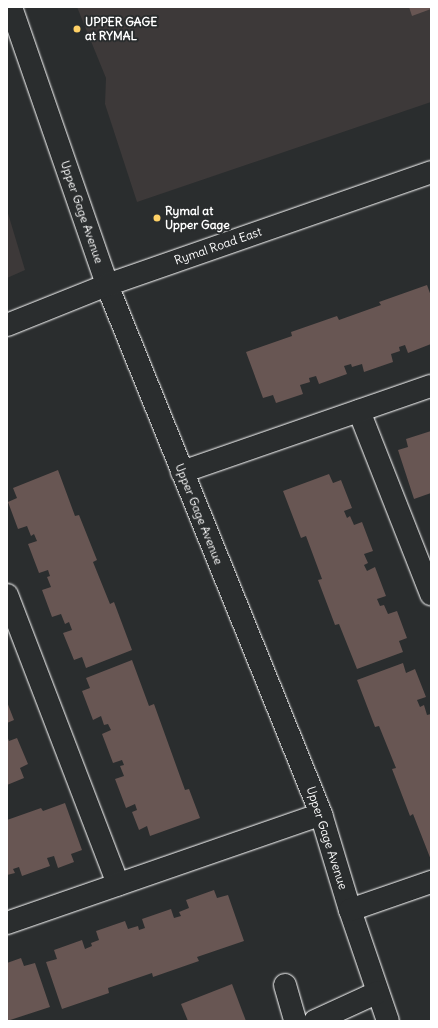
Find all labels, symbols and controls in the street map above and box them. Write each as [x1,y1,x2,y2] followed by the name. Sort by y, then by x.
[85,15,157,43] place label: UPPER GAGE at RYMAL
[72,24,82,34] marker: UPPER GAGE at RYMAL
[58,159,106,265] street label: Upper Gage Avenue
[165,204,230,232] place label: Rymal at Upper Gage
[152,213,162,223] marker: Rymal at Upper Gage
[172,224,264,268] street label: Rymal Road East
[172,461,226,567] street label: Upper Gage Avenue
[304,785,350,891] street label: Upper Gage Avenue

